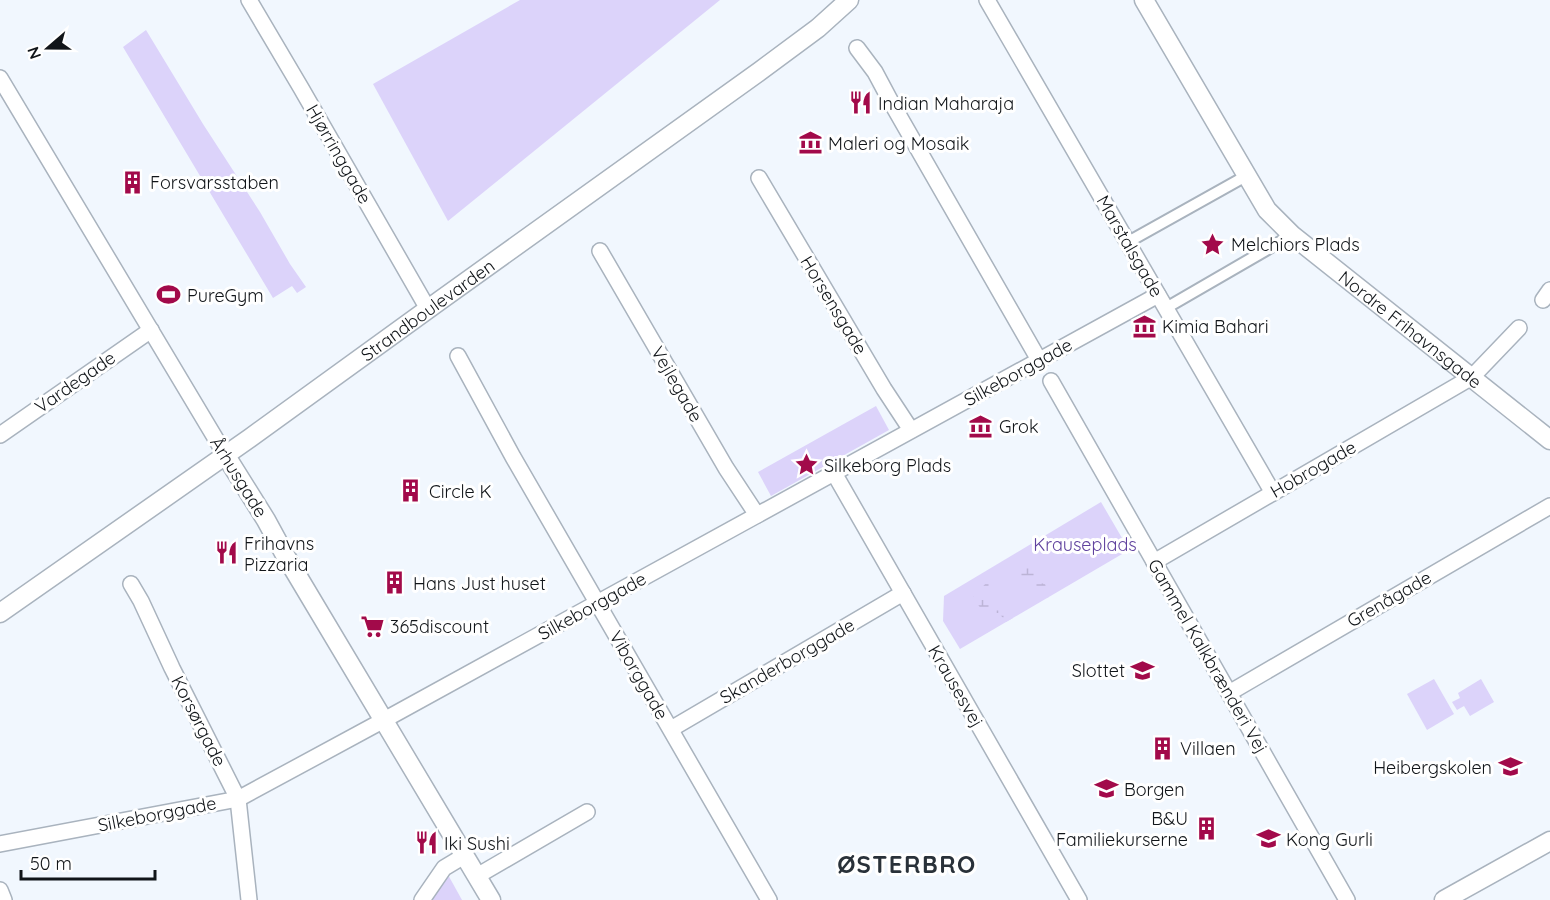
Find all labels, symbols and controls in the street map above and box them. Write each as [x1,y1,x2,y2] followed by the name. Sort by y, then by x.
[18,18,78,78] north arrow
[22,44,45,62] text: N
[847,90,873,116] restaurant icon: Indian Maharaja
[878,92,1014,115] place label: Indian Maharaja
[301,100,377,208] street label: Hjørringgade
[797,130,823,156] museum icon: Maleri og Mosaik
[828,132,969,155] place label: Maleri og Mosaik
[119,169,145,195] building icon: Forsvarsstaben
[150,171,279,194] place label: Forsvarsstaben
[1092,191,1168,301] street label: Marstalsgade
[1200,231,1226,257] place icon: Melchiors Plads
[1231,233,1360,256] place label: Melchiors Plads
[795,251,873,359] street label: Horsensgade
[356,254,499,366] street label: Strandboulevarden
[1334,265,1487,393] street label: Nordre Frihavnsgade
[156,282,182,308] sports icon: PureGym
[187,284,264,307] place label: PureGym
[1131,313,1157,339] museum icon: Kimia Bahari
[1162,315,1269,338] place label: Kimia Bahari
[960,333,1076,411] street label: Silkeborggade
[646,342,708,426] street label: Vejlegade
[30,346,120,418] street label: Vardegade
[968,413,994,439] museum icon: Grok
[999,415,1039,438] place label: Grok
[205,432,273,522] street label: Århusgade
[1266,435,1360,503] street label: Hobrogade
[793,452,819,478] place icon: Silkeborg Plads
[824,454,951,477] place label: Silkeborg Plads
[398,478,424,504] building icon: Circle K
[429,480,492,503] place label: Circle K
[244,532,314,576] place label: Frihavns Pizzaria
[1033,533,1137,556] park label: Krauseplads
[213,540,239,566] restaurant icon: Frihavns Pizzaria
[1143,555,1273,757] street label: Gammel Kalkbrænderi Vej
[1343,566,1435,632] street label: Grenågade
[534,567,650,645] street label: Silkeborggade
[382,570,408,596] building icon: Hans Just huset
[413,572,546,595] place label: Hans Just huset
[359,613,385,639] supermarket icon: 365discount
[716,613,858,709] street label: Skanderborggade
[390,615,489,638] place label: 365discount
[604,627,674,723] street label: Viborggade
[923,641,989,731] street label: Krausesvej
[1130,657,1156,683] school or university icon: Slottet
[1072,659,1125,682] place label: Slottet
[166,672,232,770] street label: Korsørgade
[1149,735,1175,761] building icon: Villaen
[1180,737,1236,760] place label: Villaen
[1497,754,1523,780] school or university icon: Heibergskolen
[1373,756,1492,779] place label: Heibergskolen
[1093,776,1119,802] school or university icon: Borgen
[1124,778,1185,801] place label: Borgen
[96,791,218,837] street label: Silkeborggade
[1056,807,1188,851] place label: B&U Familiekurserne
[1193,815,1219,841] building icon: B&U Familiekurserne
[1255,826,1281,852] school or university icon: Kong Gurli
[1286,828,1373,851] place label: Kong Gurli
[413,830,439,856] restaurant icon: Iki Sushi
[444,832,510,855] place label: Iki Sushi
[21,843,154,881] scale bar
[837,849,977,879] district label: ØSTERBRO
[30,852,72,875] text: 50 m

